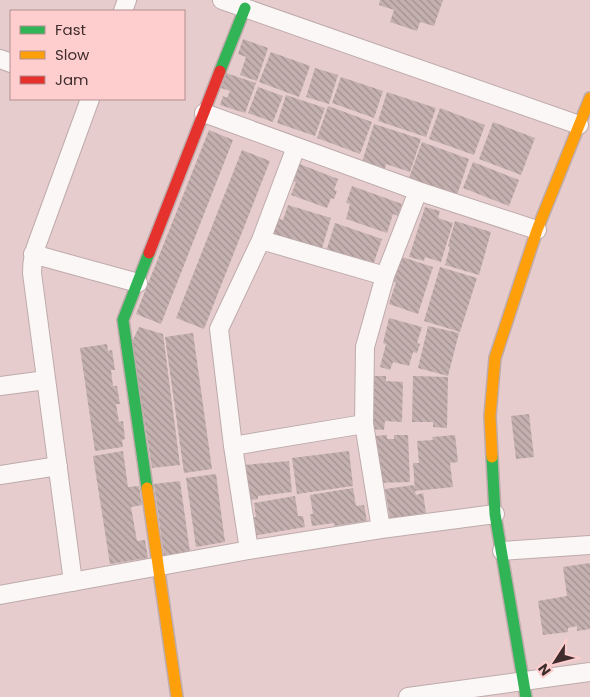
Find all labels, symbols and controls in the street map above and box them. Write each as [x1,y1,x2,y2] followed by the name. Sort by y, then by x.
[10,10,185,100] legend
[55,19,86,40] text: Fast
[55,44,90,65] text: Slow
[55,69,89,90] text: Jam
[530,637,580,687] north arrow
[533,660,556,680] text: N

